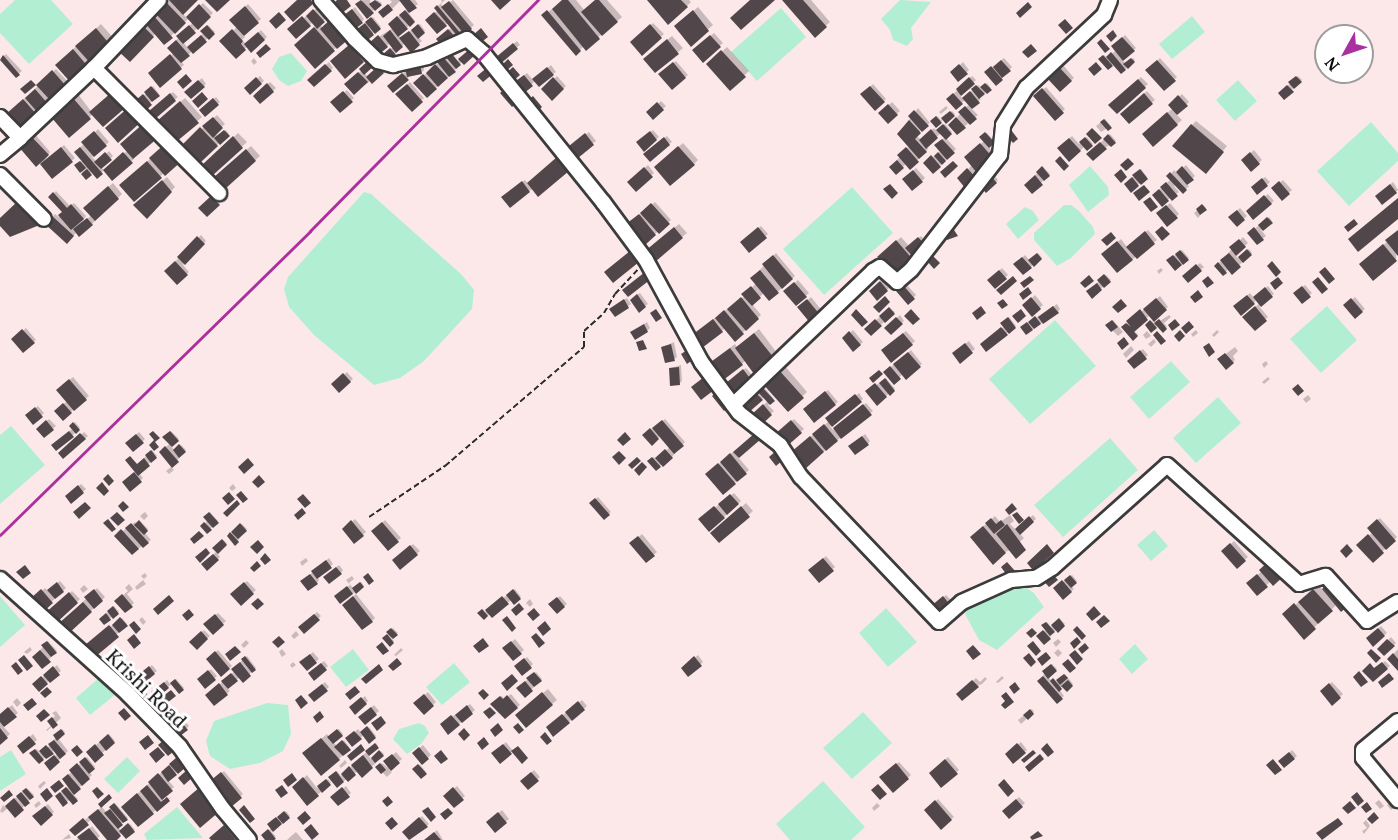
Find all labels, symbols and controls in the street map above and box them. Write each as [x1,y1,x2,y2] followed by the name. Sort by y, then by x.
[1314,24,1374,84] north arrow
[1319,53,1344,76] text: N
[102,644,192,732] street label: Krishi Road

